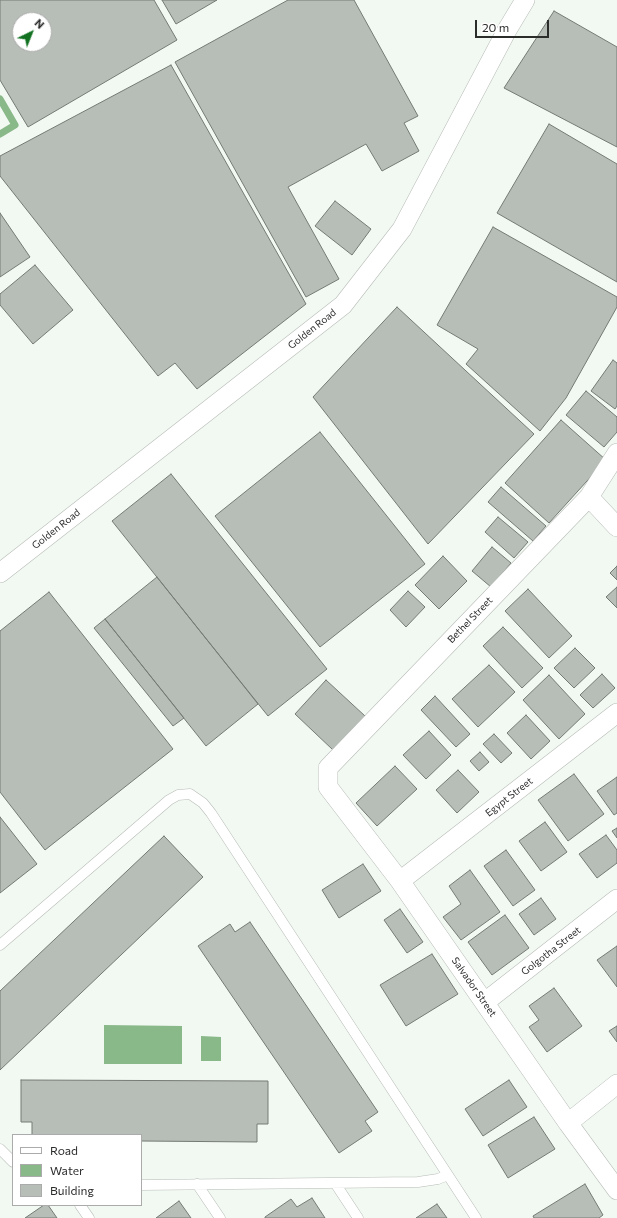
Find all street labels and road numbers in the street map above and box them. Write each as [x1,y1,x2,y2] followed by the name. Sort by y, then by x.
[285,306,339,352] street label: Golden Road
[29,506,83,552] street label: Golden Road
[445,594,495,646] street label: Bethel Street
[483,775,535,819] street label: Egypt Street
[519,924,583,978] street label: Golgotha Street
[449,955,499,1019] street label: Salvador Street

